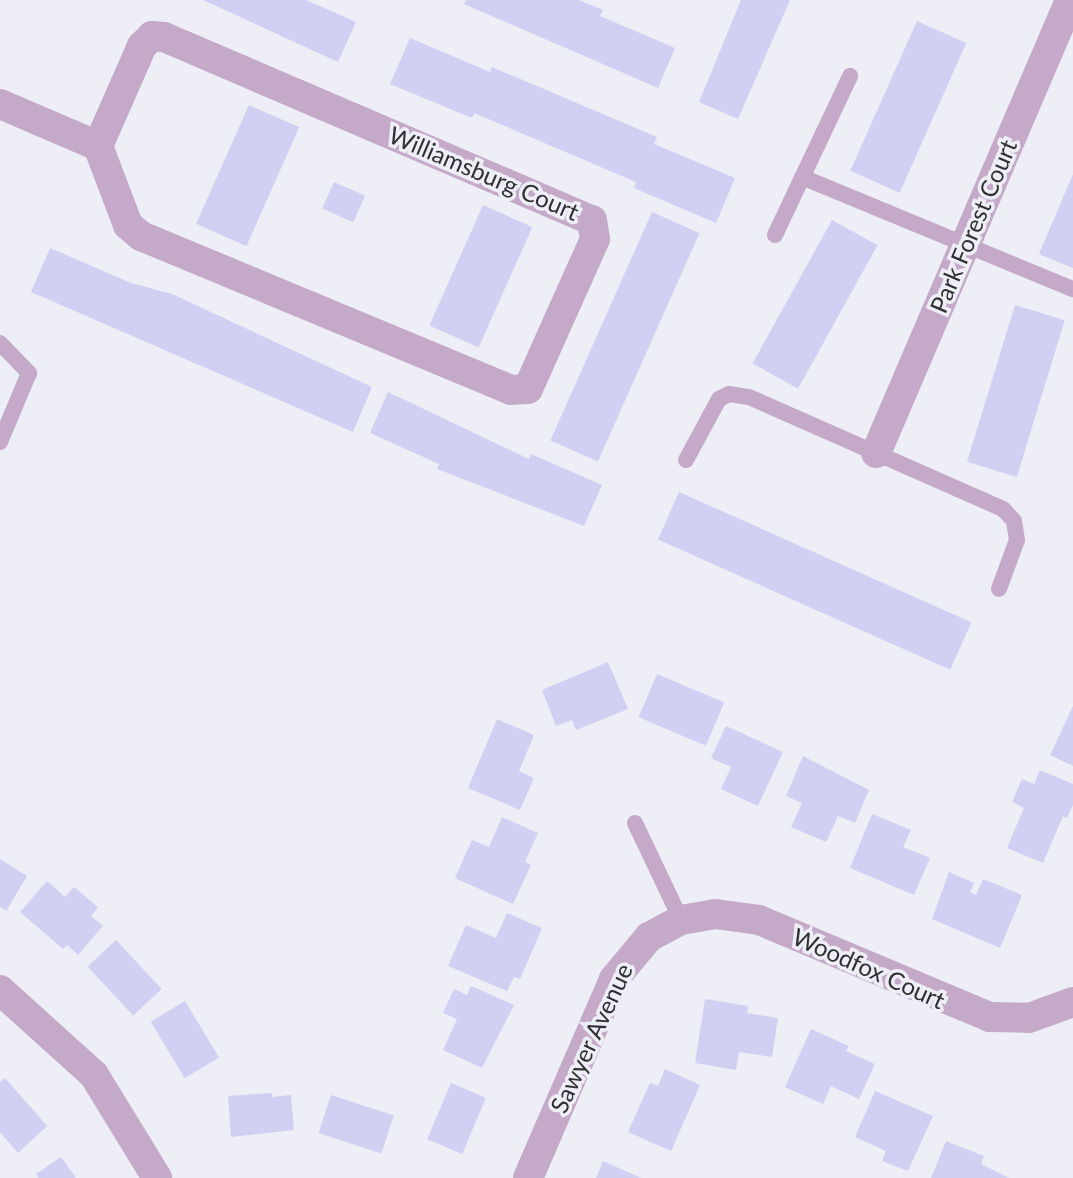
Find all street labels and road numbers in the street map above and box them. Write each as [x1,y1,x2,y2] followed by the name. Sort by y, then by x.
[385,120,583,226] street label: Williamsburg Court
[924,135,1022,317] street label: Park Forest Court
[788,922,950,1014] street label: Woodfox Court
[544,958,638,1118] street label: Sawyer Avenue

